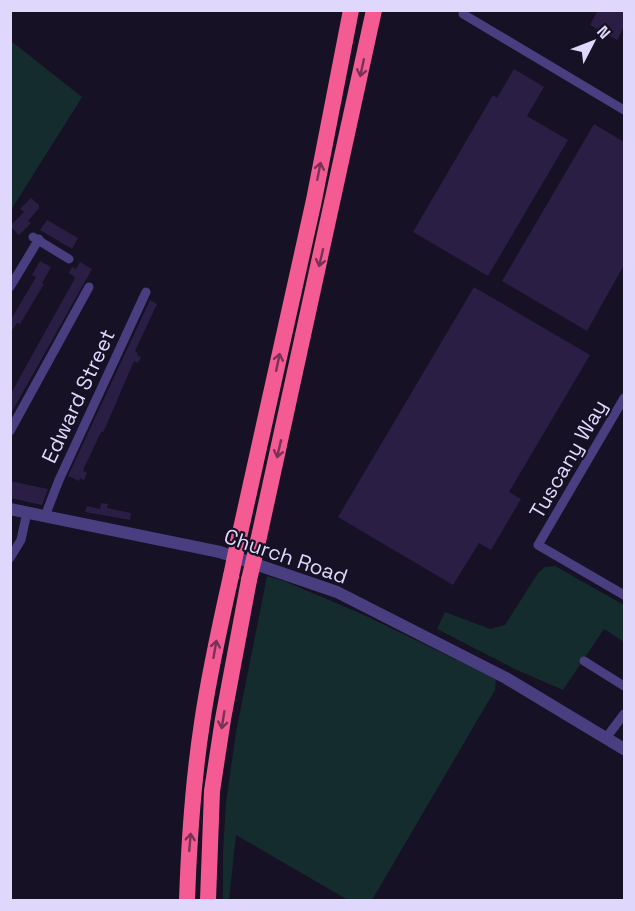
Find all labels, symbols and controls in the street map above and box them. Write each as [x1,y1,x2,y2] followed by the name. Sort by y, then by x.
[563,12,623,72] north arrow
[592,21,615,43] text: N
[356,57,367,77] one-way arrow
[314,162,325,182] one-way arrow
[315,248,326,268] one-way arrow
[35,325,121,467] street label: Edward Street
[273,353,284,372] one-way arrow
[523,395,613,523] street label: Tuscany Way
[272,439,284,458] one-way arrow
[221,522,351,590] street label: Church Road
[210,640,221,659] one-way arrow
[217,710,228,730] one-way arrow
[184,833,195,853] one-way arrow

